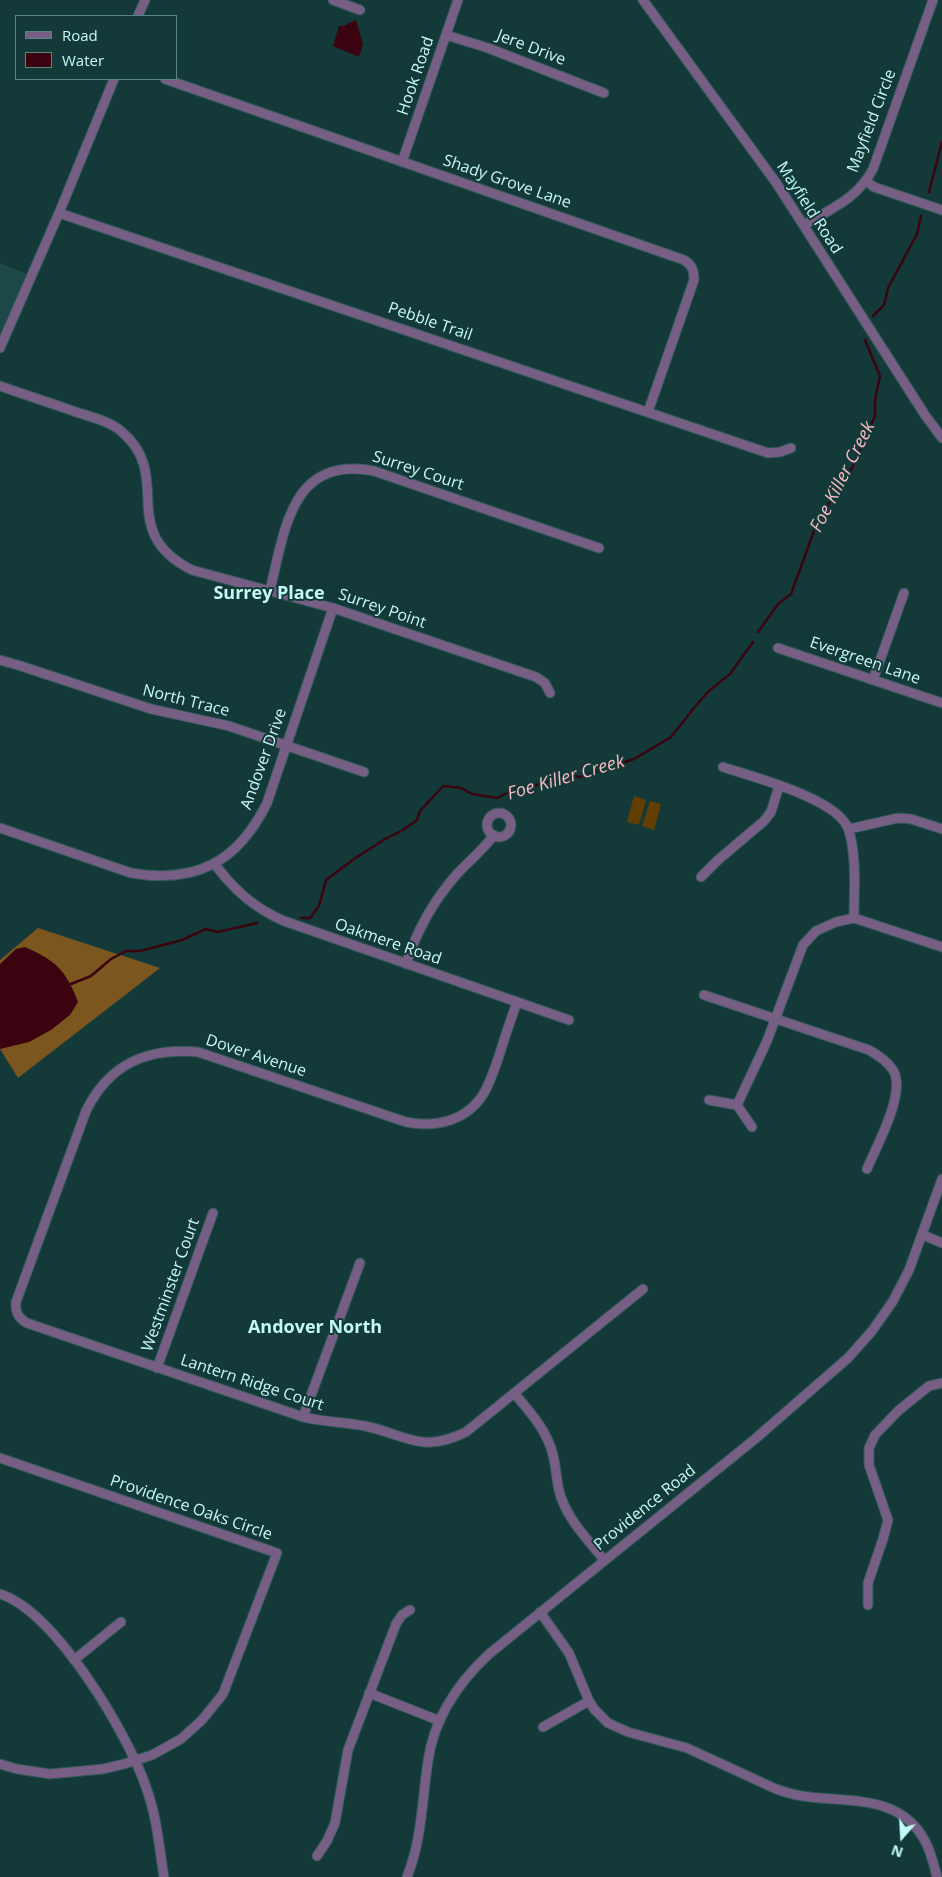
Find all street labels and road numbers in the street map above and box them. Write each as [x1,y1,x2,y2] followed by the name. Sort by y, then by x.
[494,26,568,70] street label: Jere Drive
[394,34,438,118] street label: Hook Road
[844,67,900,175] street label: Mayfield Circle
[440,151,574,213] street label: Shady Grove Lane
[772,158,846,258] street label: Mayfield Road
[385,299,475,345] street label: Pebble Trail
[370,447,466,495] street label: Surrey Court
[336,585,428,633] street label: Surrey Point
[807,633,923,689] street label: Evergreen Lane
[141,681,231,721] street label: North Trace
[237,706,291,812] street label: Andover Drive
[332,915,444,969] street label: Oakmere Road
[203,1031,309,1081] street label: Dover Avenue
[138,1216,204,1354] street label: Westminster Court
[178,1351,326,1415] street label: Lantern Ridge Court
[590,1461,700,1555] street label: Providence Road
[107,1471,275,1545] street label: Providence Oaks Circle

